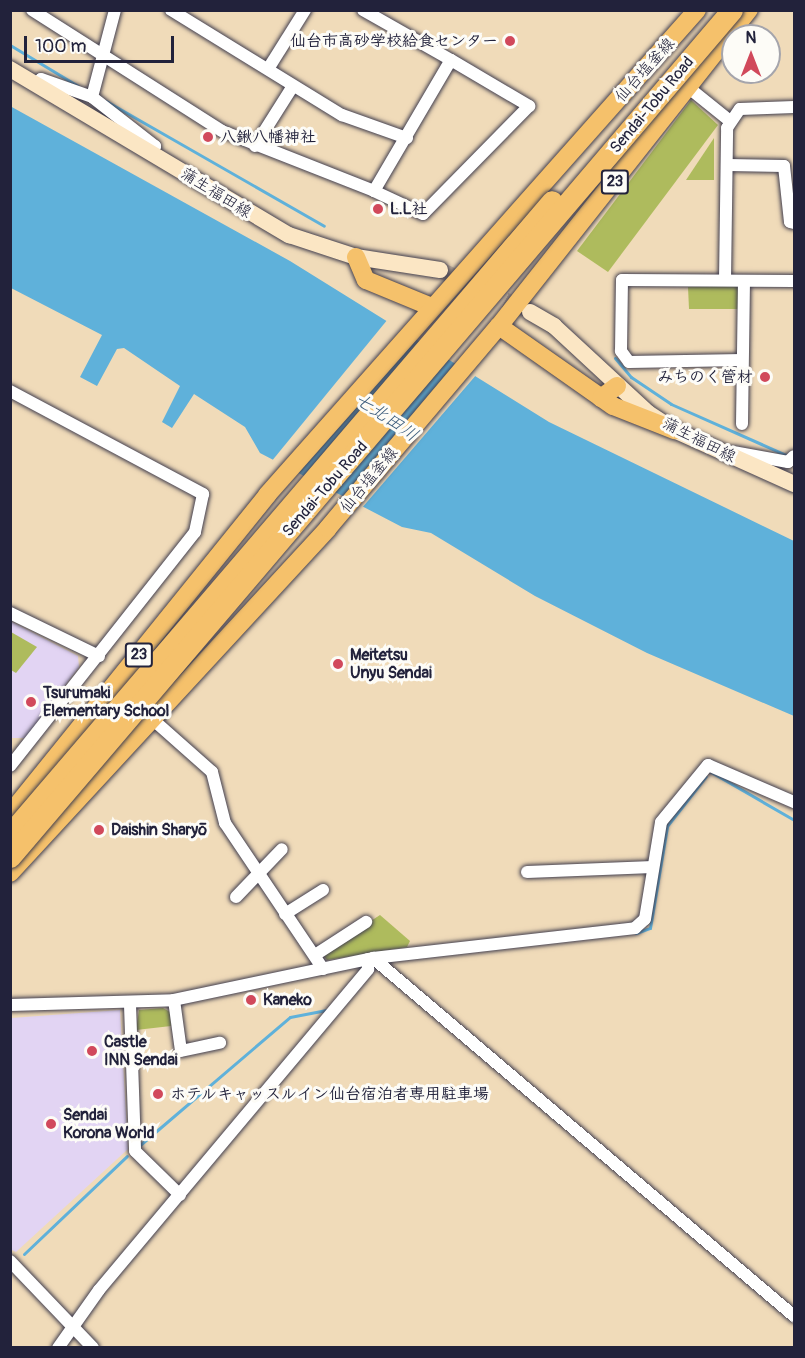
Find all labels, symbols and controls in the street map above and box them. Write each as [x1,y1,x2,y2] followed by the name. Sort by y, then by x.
[27,24,177,62] scale bar
[721,24,781,84] north arrow
[746,28,756,48] text: N
[290,31,498,51] place label: 仙台市高砂学校給食センター
[503,34,517,48] marker: 仙台市高砂学校給食センター
[611,34,679,106] street label: 仙台塩釜線
[35,35,87,58] text: 100 m
[606,53,698,157] street label: Sendai-Tobu Road
[220,127,316,147] place label: 八鍬八幡神社
[201,130,215,144] marker: 八鍬八幡神社
[177,164,255,222] street label: 蒲生福田線
[600,170,630,194] road number: 23
[390,199,428,219] place label: L.L社
[371,202,385,216] marker: L.L社
[657,367,753,387] place label: みちのく管材
[758,370,772,384] marker: みちのく管材
[350,389,422,447] water label: 七北田川
[659,413,739,467] street label: 蒲生福田線
[278,437,372,541] street label: Sendai-Tobu Road
[336,443,402,517] street label: 仙台塩釜線
[124,643,154,667] road number: 23
[350,645,432,683] place label: Meitetsu Unyu Sendai
[331,657,345,671] marker: Meitetsu Unyu Sendai
[43,683,169,721] place label: Tsurumaki Elementary School
[24,695,38,709] marker: Tsurumaki Elementary School
[111,820,207,840] place label: Daishin Sharyō
[92,823,106,837] marker: Daishin Sharyō
[263,990,312,1010] place label: Kaneko
[244,993,258,1007] marker: Kaneko
[104,1032,178,1070] place label: Castle INN Sendai
[85,1044,99,1058] marker: Castle INN Sendai
[170,1084,490,1104] place label: ホテルキャッスルイン仙台宿泊者専用駐車場
[151,1087,165,1101] marker: ホテルキャッスルイン仙台宿泊者専用駐車場
[63,1105,155,1143] place label: Sendai Korona World
[44,1117,58,1131] marker: Sendai Korona World

